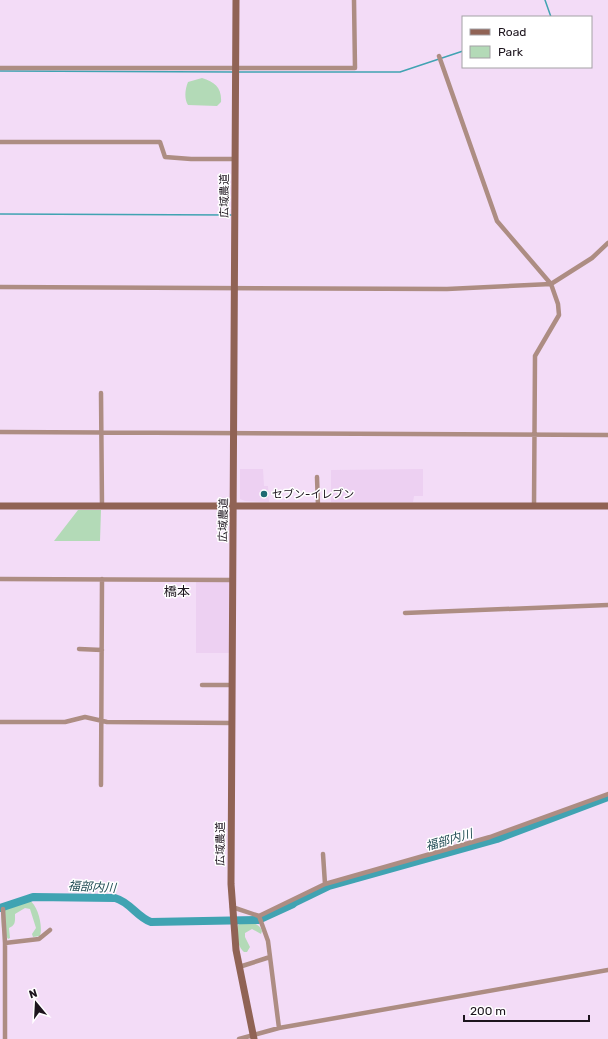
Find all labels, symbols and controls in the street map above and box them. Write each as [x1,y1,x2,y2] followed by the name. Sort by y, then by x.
[462,16,592,68] legend
[498,25,526,39] text: Road
[498,45,524,59] text: Park
[218,174,231,218] street label: 広域農道
[272,488,354,501] place label: セブン-イレブン
[259,489,269,499] marker: セブン-イレブン
[217,498,230,542] street label: 広域農道
[164,584,190,599] district label: 橋本
[214,822,227,866] street label: 広域農道
[424,826,476,853] water label: 福部内川
[68,879,118,895] water label: 福部内川
[16,983,56,1023] north arrow
[27,987,39,1001] text: N
[464,997,589,1023] scale bar
[470,1004,506,1018] text: 200 m

